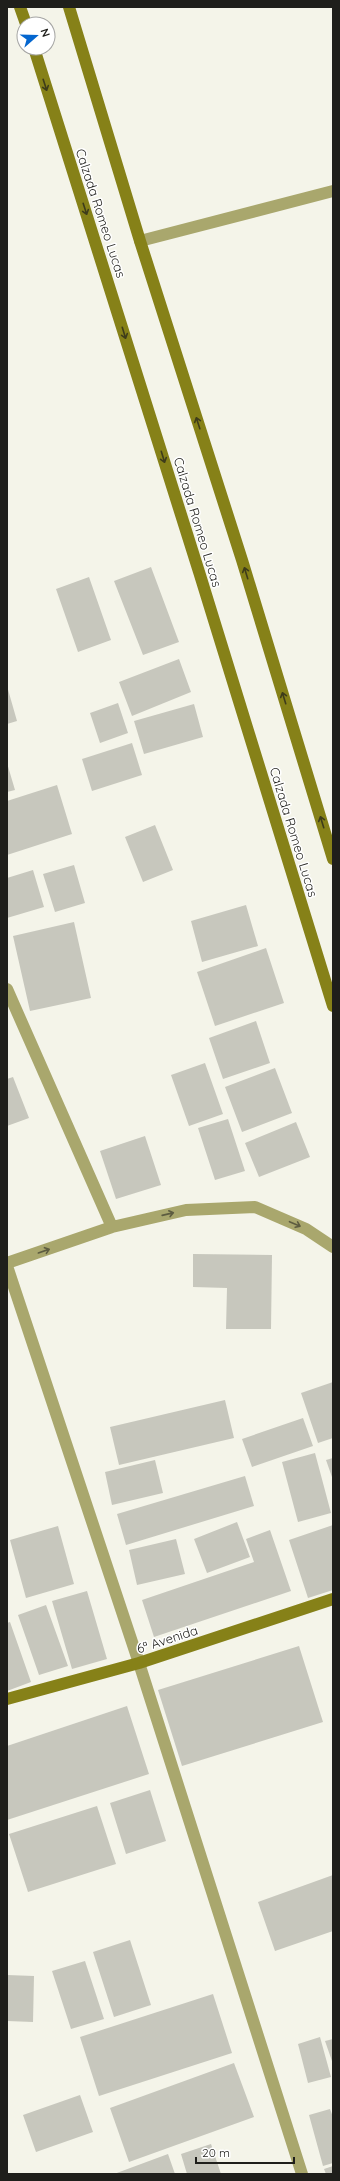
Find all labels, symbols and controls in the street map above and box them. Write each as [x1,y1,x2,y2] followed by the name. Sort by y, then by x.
[16,16,56,56] north arrow
[37,26,53,39] text: N
[42,79,50,91] one-way arrow
[73,146,129,280] street label: Calzada Romeo Lucas
[82,202,89,215] one-way arrow
[121,326,128,339] one-way arrow
[194,417,202,429] one-way arrow
[160,450,167,463] one-way arrow
[171,455,225,589] street label: Calzada Romeo Lucas
[242,567,249,580] one-way arrow
[280,691,287,704] one-way arrow
[267,765,321,899] street label: Calzada Romeo Lucas
[318,816,325,829] one-way arrow
[162,1210,175,1217] one-way arrow
[288,1221,300,1228] one-way arrow
[38,1246,50,1254] one-way arrow
[134,1622,200,1656] street label: 6ª Avenida
[196,2139,294,2165] scale bar
[202,2145,230,2160] text: 20 m

